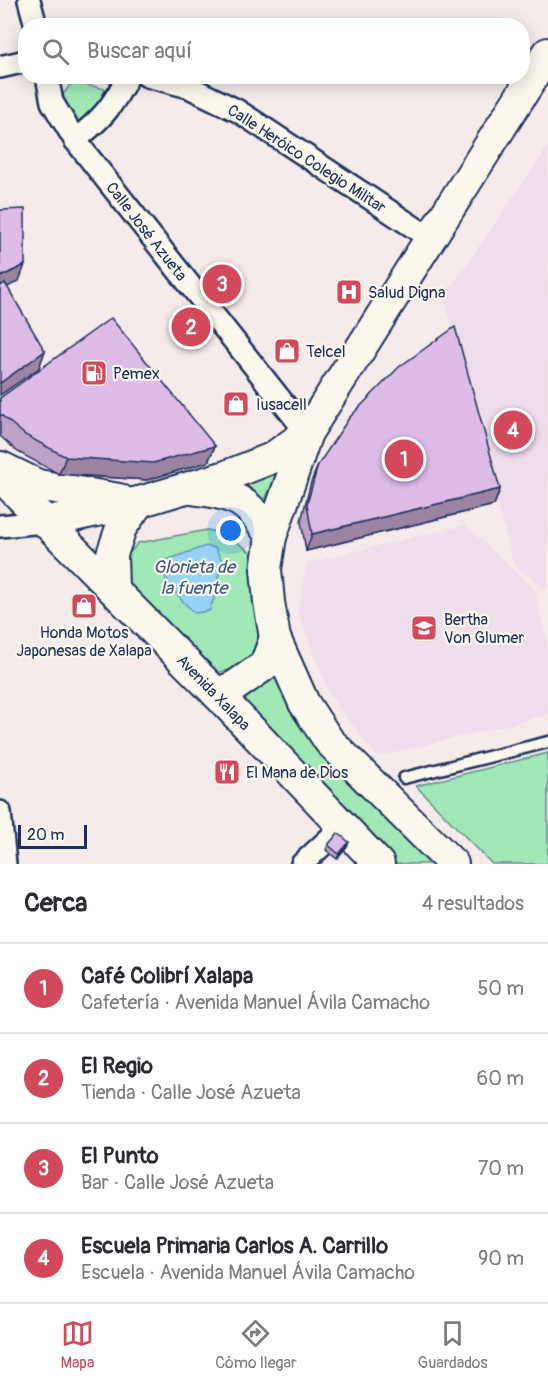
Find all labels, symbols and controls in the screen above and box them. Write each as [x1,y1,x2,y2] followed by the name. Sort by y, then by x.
[18,18,530,84] search box
[39,35,72,68] icon: search
[87,37,192,65] text: Buscar aquí
[223,100,390,218] street label: Calle Heróico Colegio Militar
[101,178,191,285] street label: Calle José Azueta
[202,262,242,306] pin: 3
[334,277,364,307] hospital icon: Salud Digna
[368,283,445,303] place label: Salud Digna
[172,304,210,350] pin: 2
[272,336,302,366] shop icon: Telcel
[306,342,345,362] place label: Telcel
[79,358,109,388] fuel station icon: Pemex
[113,364,160,384] place label: Pemex
[221,389,251,419] shop icon: Iusacell
[256,395,307,415] place label: Iusacell
[494,408,532,452] pin: 4
[384,436,424,482] pin: 1
[216,516,245,545] your location
[153,556,237,600] water label: Glorieta de la fuente
[69,591,99,621] shop icon: Honda Motos Japonesas de Xalapa
[444,610,524,648] place label: Bertha Von Glumer
[409,613,439,643] school or university icon: Bertha Von Glumer
[16,623,152,661] place label: Honda Motos Japonesas de Xalapa
[172,651,254,735] street label: Avenida Xalapa
[212,757,242,787] restaurant icon: El Mana de Dios
[246,763,348,783] place label: El Mana de Dios
[18,822,87,850] scale bar
[27,825,65,845] text: 20 m
[24,887,87,919] text: Cerca
[422,891,524,916] text: 4 resultados
[81,962,253,990] text: Café Colibrí Xalapa
[40,976,47,1001] text: 1
[477,976,524,1001] text: 50 m
[81,990,430,1015] text: Cafetería · Avenida Manuel Ávila Camacho
[81,1052,153,1080] text: El Regio
[38,1066,49,1091] text: 2
[477,1066,524,1091] text: 60 m
[81,1080,301,1105] text: Tienda · Calle José Azueta
[81,1142,159,1170] text: El Punto
[38,1156,49,1181] text: 3
[478,1156,524,1181] text: 70 m
[81,1170,274,1195] text: Bar · Calle José Azueta
[81,1232,388,1260] text: Escuela Primaria Carlos A. Carrillo
[38,1246,49,1271] text: 4
[478,1246,524,1271] text: 90 m
[81,1260,415,1285] text: Escuela · Avenida Manuel Ávila Camacho
[60,1317,94,1373] tab: Mapa
[215,1317,297,1373] tab: Cómo llegar
[418,1317,488,1373] tab: Guardados

